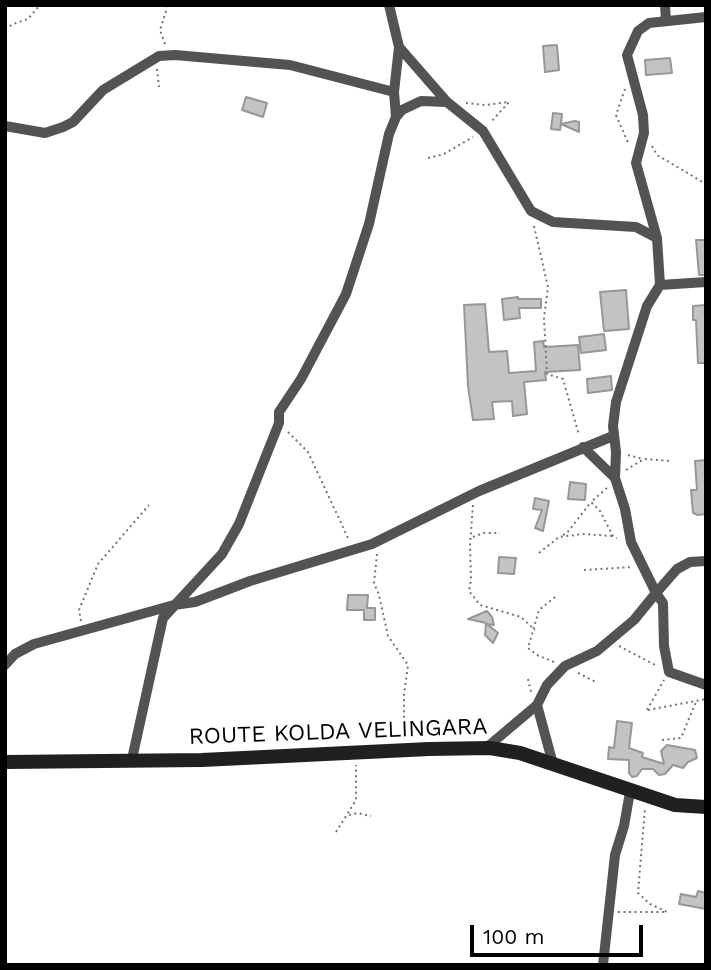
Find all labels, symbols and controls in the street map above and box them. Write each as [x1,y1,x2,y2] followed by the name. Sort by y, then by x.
[188,713,488,751] street label: ROUTE KOLDA VELINGARA
[473,911,646,955] scale bar
[483,924,545,949] text: 100 m

